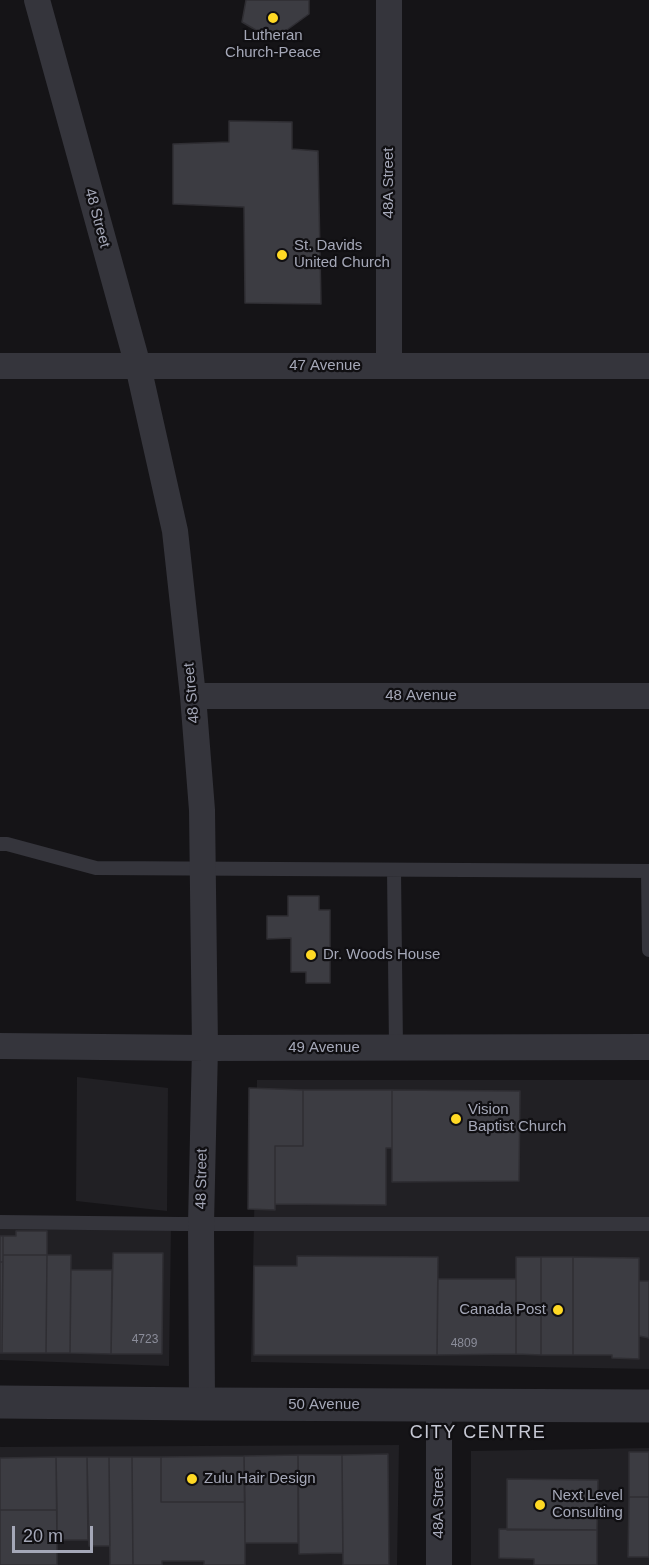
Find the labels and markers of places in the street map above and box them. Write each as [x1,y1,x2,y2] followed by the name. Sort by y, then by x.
[266,11,280,25] marker: Lutheran Church-Peace
[225,27,321,62] place label: Lutheran Church-Peace
[294,237,390,272] place label: St. Davids United Church
[275,248,289,262] marker: St. Davids United Church
[323,946,440,964] place label: Dr. Woods House
[304,948,318,962] marker: Dr. Woods House
[468,1101,566,1136] place label: Vision Baptist Church
[449,1112,463,1126] marker: Vision Baptist Church
[459,1301,546,1319] place label: Canada Post
[551,1303,565,1317] marker: Canada Post
[204,1470,316,1488] place label: Zulu Hair Design
[185,1472,199,1486] marker: Zulu Hair Design
[552,1487,623,1522] place label: Next Level Consulting
[533,1498,547,1512] marker: Next Level Consulting

